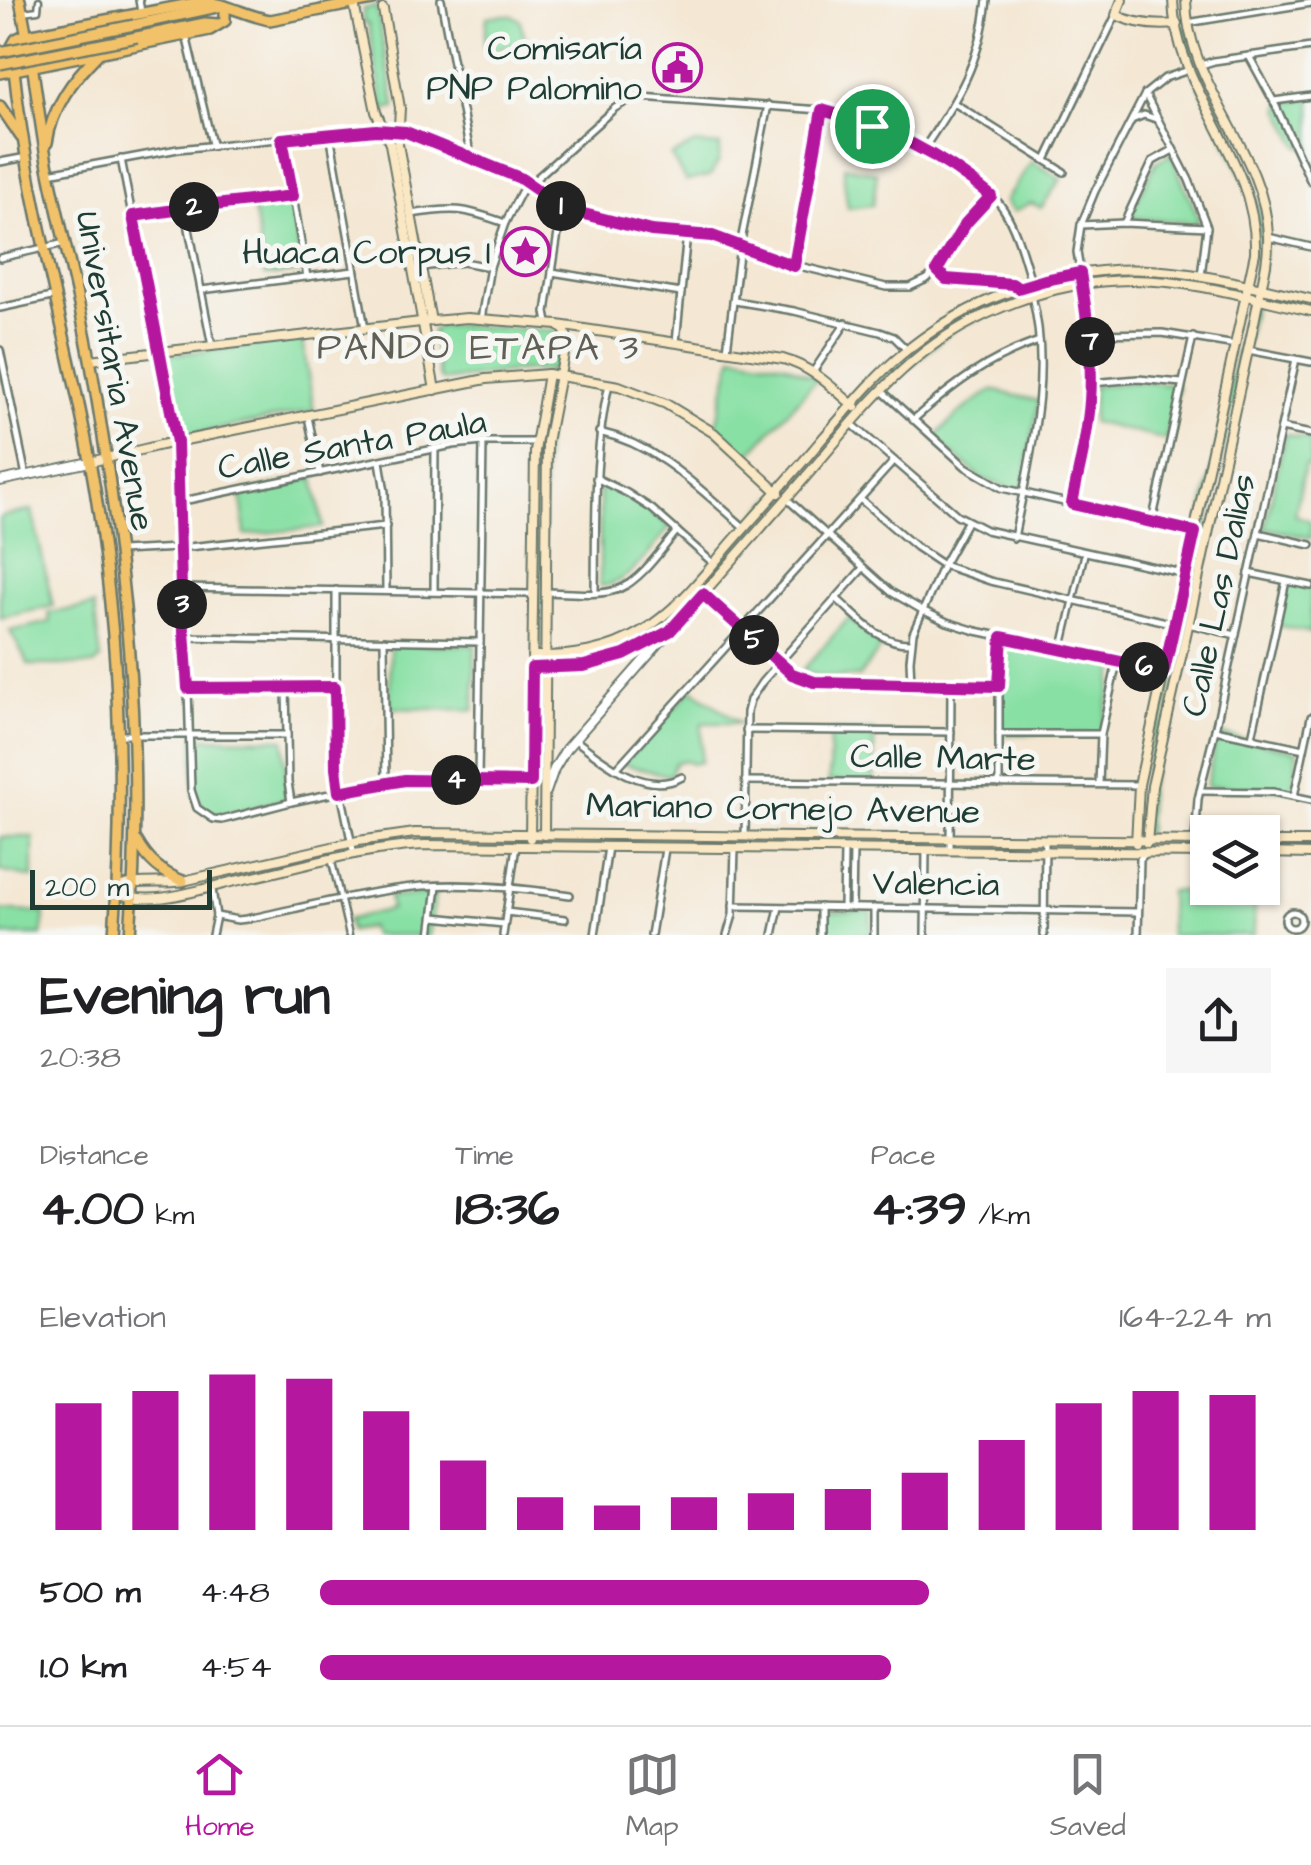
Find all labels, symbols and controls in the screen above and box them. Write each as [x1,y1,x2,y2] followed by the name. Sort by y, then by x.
[426,24,642,113] place label: Comisaría PNP Palomino
[651,42,703,94] public building icon: Comisaría PNP Palomino
[830,84,915,169] pin
[845,99,900,154] icon: arrive
[536,181,586,231] pin: 1
[169,182,219,232] pin: 2
[559,186,563,225] text: 1
[186,187,202,226] text: 2
[63,207,167,535] street label: Universitaria Avenue
[500,226,552,278] place icon: Huaca Corpus I
[242,228,491,277] place label: Huaca Corpus I
[1065,317,1115,367] pin: 7
[317,322,641,374] district label: PANDO ETAPA 3
[1081,322,1099,361] text: 7
[214,397,490,493] street label: Calle Santa Paula
[1169,469,1269,721] street label: Calle Las Dalias
[157,579,207,629] pin: 3
[175,584,189,623] text: 3
[729,615,779,665] pin: 5
[744,620,764,659] text: 5
[1119,642,1169,692] pin: 6
[1135,647,1153,686] text: 6
[850,732,1036,784] street label: Calle Marte
[431,755,481,805] pin: 4
[446,760,466,799] text: 4
[585,781,981,837] street label: Mariano Cornejo Avenue
[1190,815,1280,905] map controls
[1190,815,1280,905] button: layers
[872,858,1000,910] street label: Valencia
[30,865,212,910] scale bar
[45,868,129,907] text: 200 m
[40,959,330,1035] text: Evening run
[1166,968,1271,1073] button: share
[40,1035,121,1080] text: 20:38
[40,1136,149,1175] text: Distance
[455,1136,514,1175] text: Time
[871,1136,936,1175] text: Pace
[40,1175,144,1244] text: 4.00
[455,1175,559,1244] text: 18:36
[871,1175,967,1244] text: 4:39
[144,1196,194,1235] text: km
[967,1196,1030,1235] text: /km
[40,1295,166,1340] text: Elevation
[1119,1295,1271,1340] text: 164–224 m
[40,1570,141,1615] text: 500 m
[200,1570,270,1615] text: 4:48
[40,1645,126,1690] text: 1.0 km
[200,1645,272,1690] text: 4:54
[185,1747,255,1846] tab: Home
[625,1747,680,1846] tab: Map
[1050,1747,1126,1846] tab: Saved

